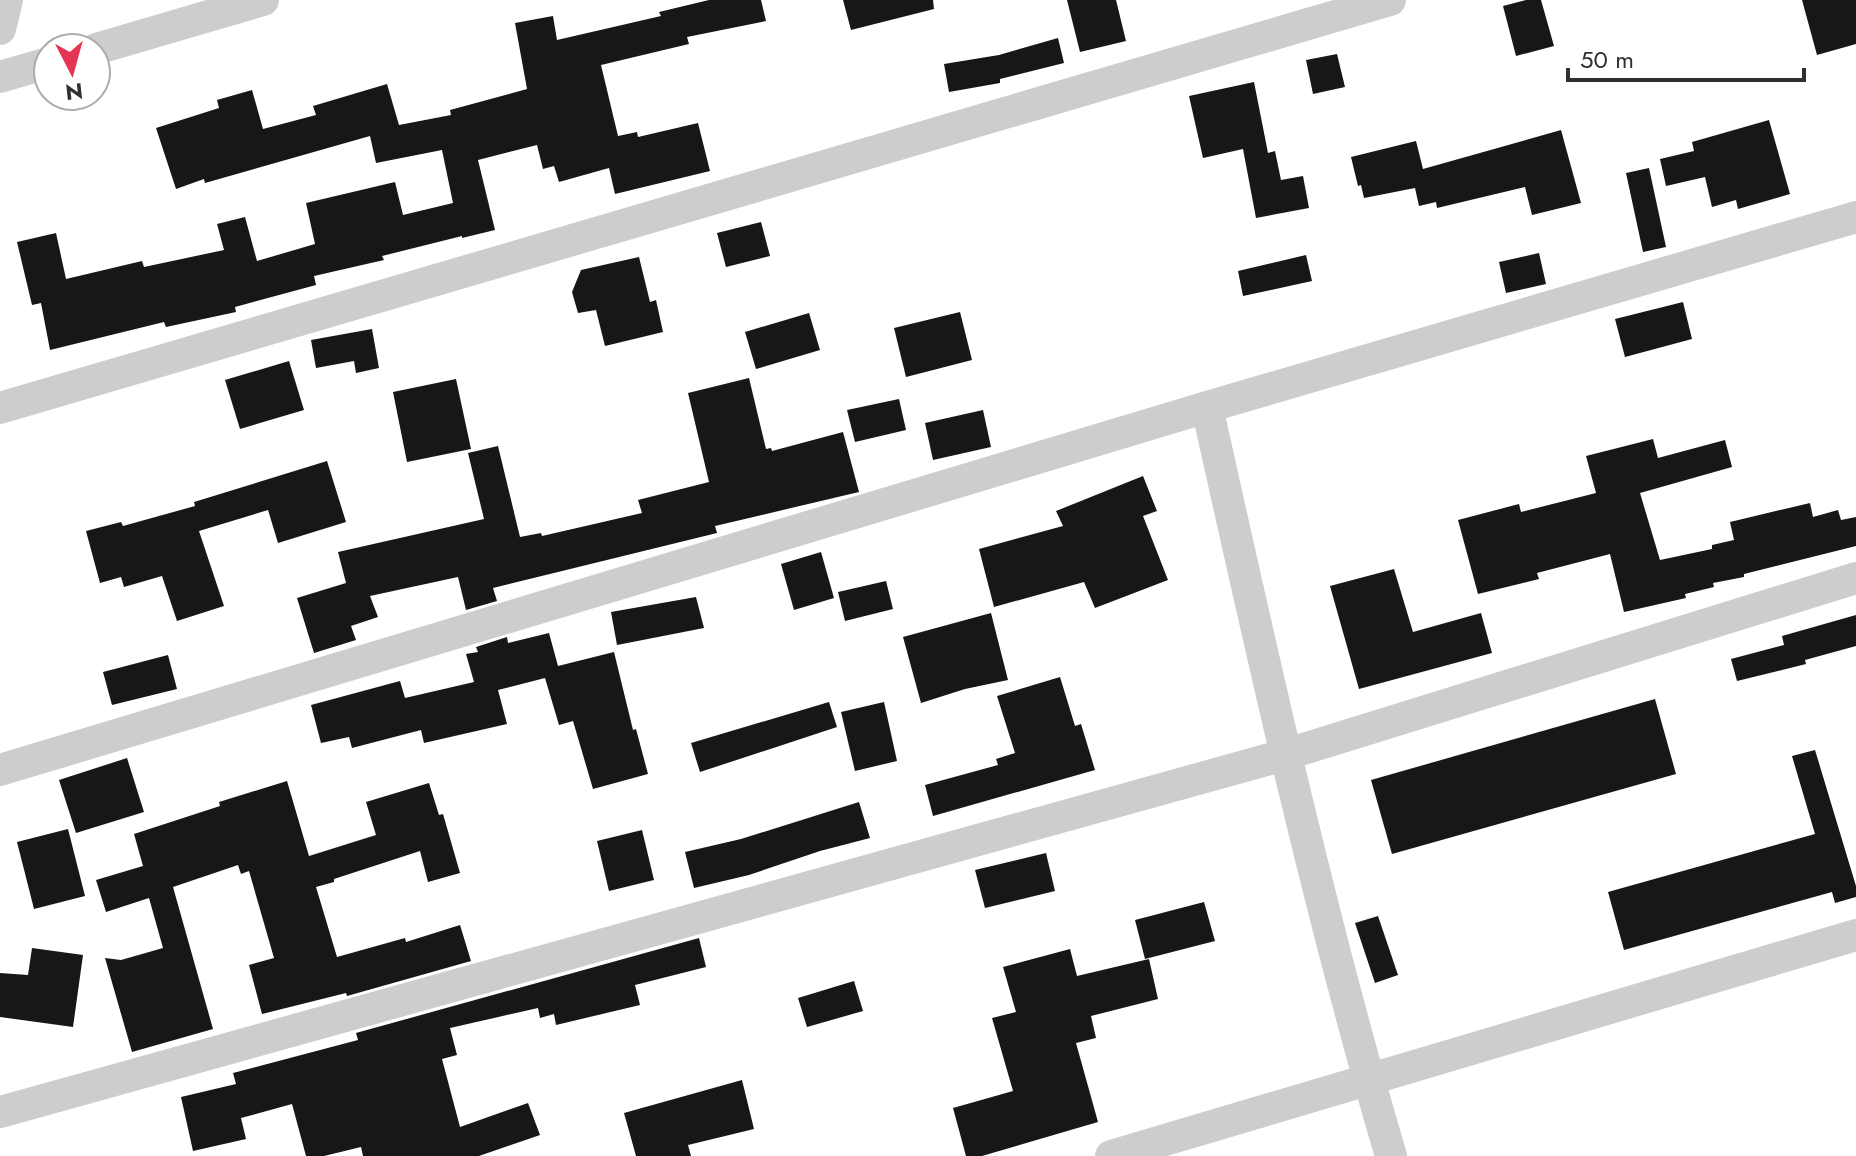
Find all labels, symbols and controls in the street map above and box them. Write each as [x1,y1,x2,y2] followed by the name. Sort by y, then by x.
[32,32,112,112] north arrow
[1568,32,1804,82] scale bar
[1580,42,1634,77] text: 50 m
[64,75,84,109] text: N

